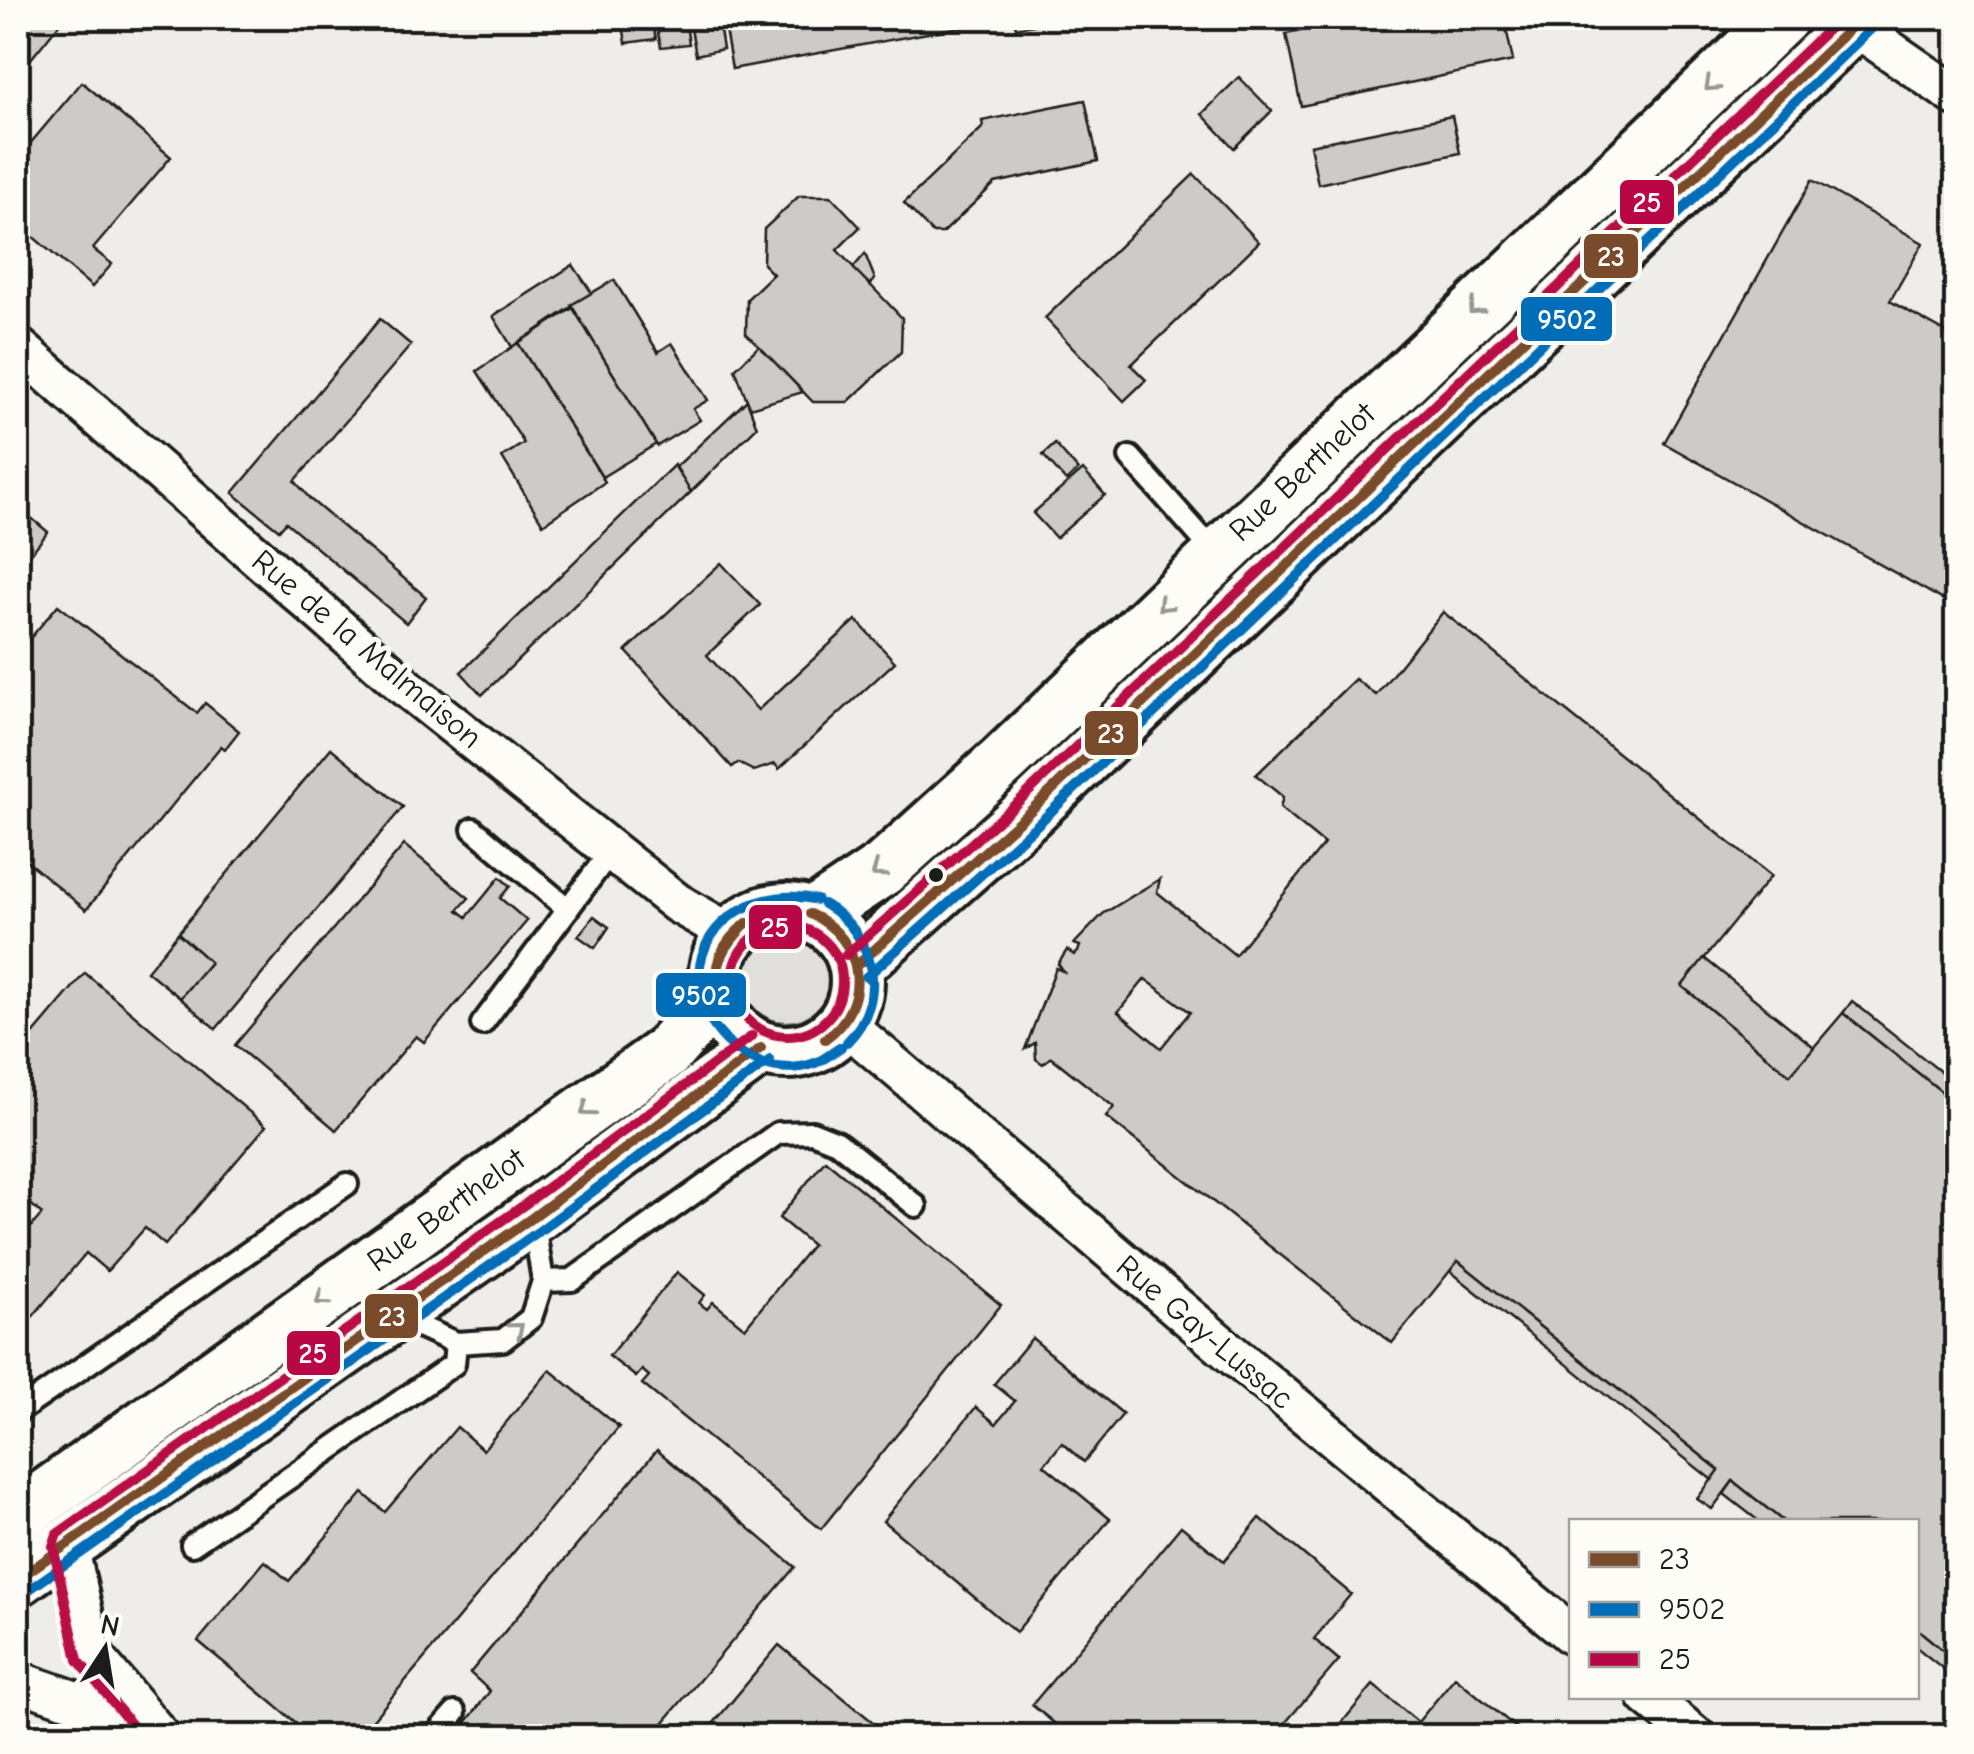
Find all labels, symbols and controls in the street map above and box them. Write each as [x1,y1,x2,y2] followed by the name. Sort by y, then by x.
[1704,73,1723,91] one-way arrow
[1618,178,1676,226] line badge: 25
[1633,187,1661,219] text: 25
[1582,232,1640,280] line badge: 23
[1597,241,1625,273] text: 23
[1519,295,1614,343] line badge: 9502
[1468,296,1487,314] one-way arrow
[1537,304,1597,336] text: 9502
[1221,395,1383,549] street label: Rue Berthelot
[245,542,489,756] street label: Rue de la Malmaison
[1157,593,1175,611] one-way arrow
[1083,709,1140,757] line badge: 23
[1097,718,1125,750] text: 23
[871,860,889,877] one-way arrow
[926,865,946,885] unlabelled marker
[747,903,804,951] line badge: 25
[761,912,789,944] text: 25
[654,971,748,1019] line badge: 9502
[671,980,731,1012] text: 9502
[579,1098,598,1116] one-way arrow
[360,1140,533,1280] street label: Rue Berthelot
[1109,1247,1301,1417] street label: Rue Gay-Lussac
[315,1287,333,1305] one-way arrow
[363,1292,420,1340] line badge: 23
[378,1301,406,1333] text: 23
[505,1323,523,1341] one-way arrow
[285,1329,342,1377] line badge: 25
[299,1338,327,1370] text: 25
[1569,1519,1919,1699] legend
[1659,1542,1690,1577] text: 23
[1659,1592,1725,1627] text: 9502
[55,1599,155,1699] north arrow
[98,1608,122,1643] text: N
[1659,1642,1691,1677] text: 25

